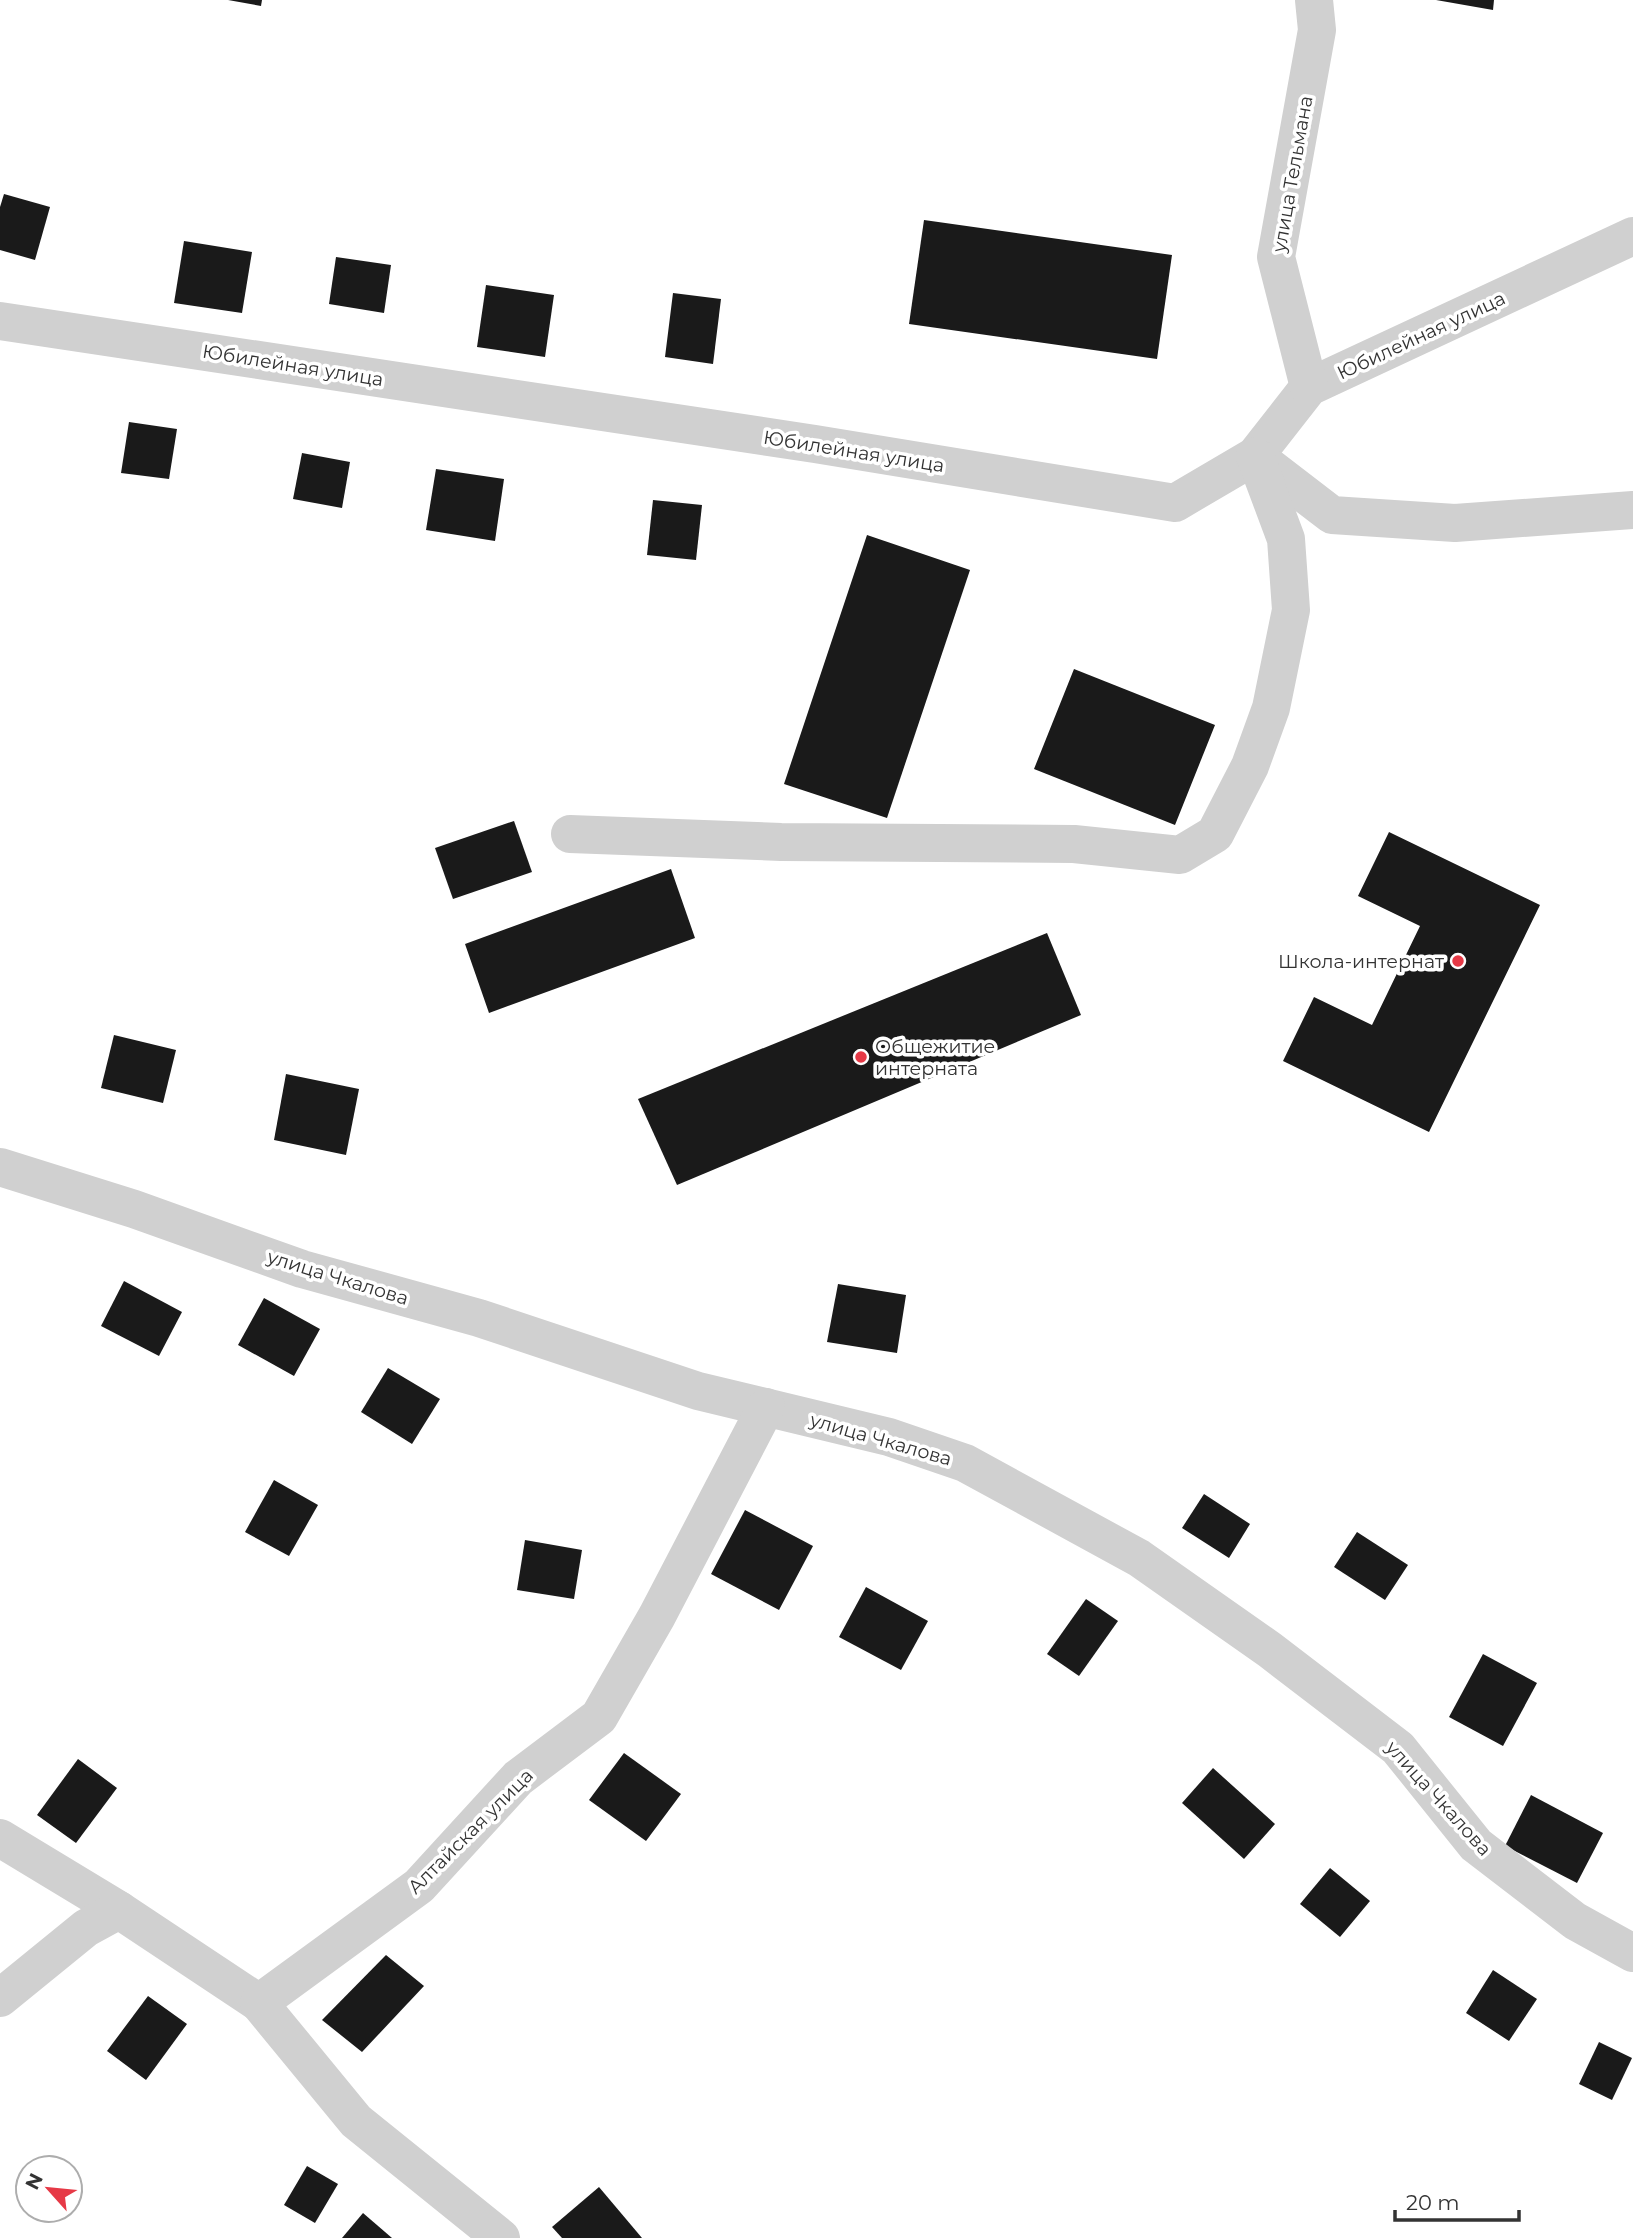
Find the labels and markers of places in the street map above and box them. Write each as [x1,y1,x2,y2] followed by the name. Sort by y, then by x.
[1278,950,1444,973] place label: Школа-интернат
[1450,953,1466,969] marker: Школа-интернат
[875,1035,995,1080] place label: Общежитие интерната
[853,1049,869,1065] marker: Общежитие интерната

